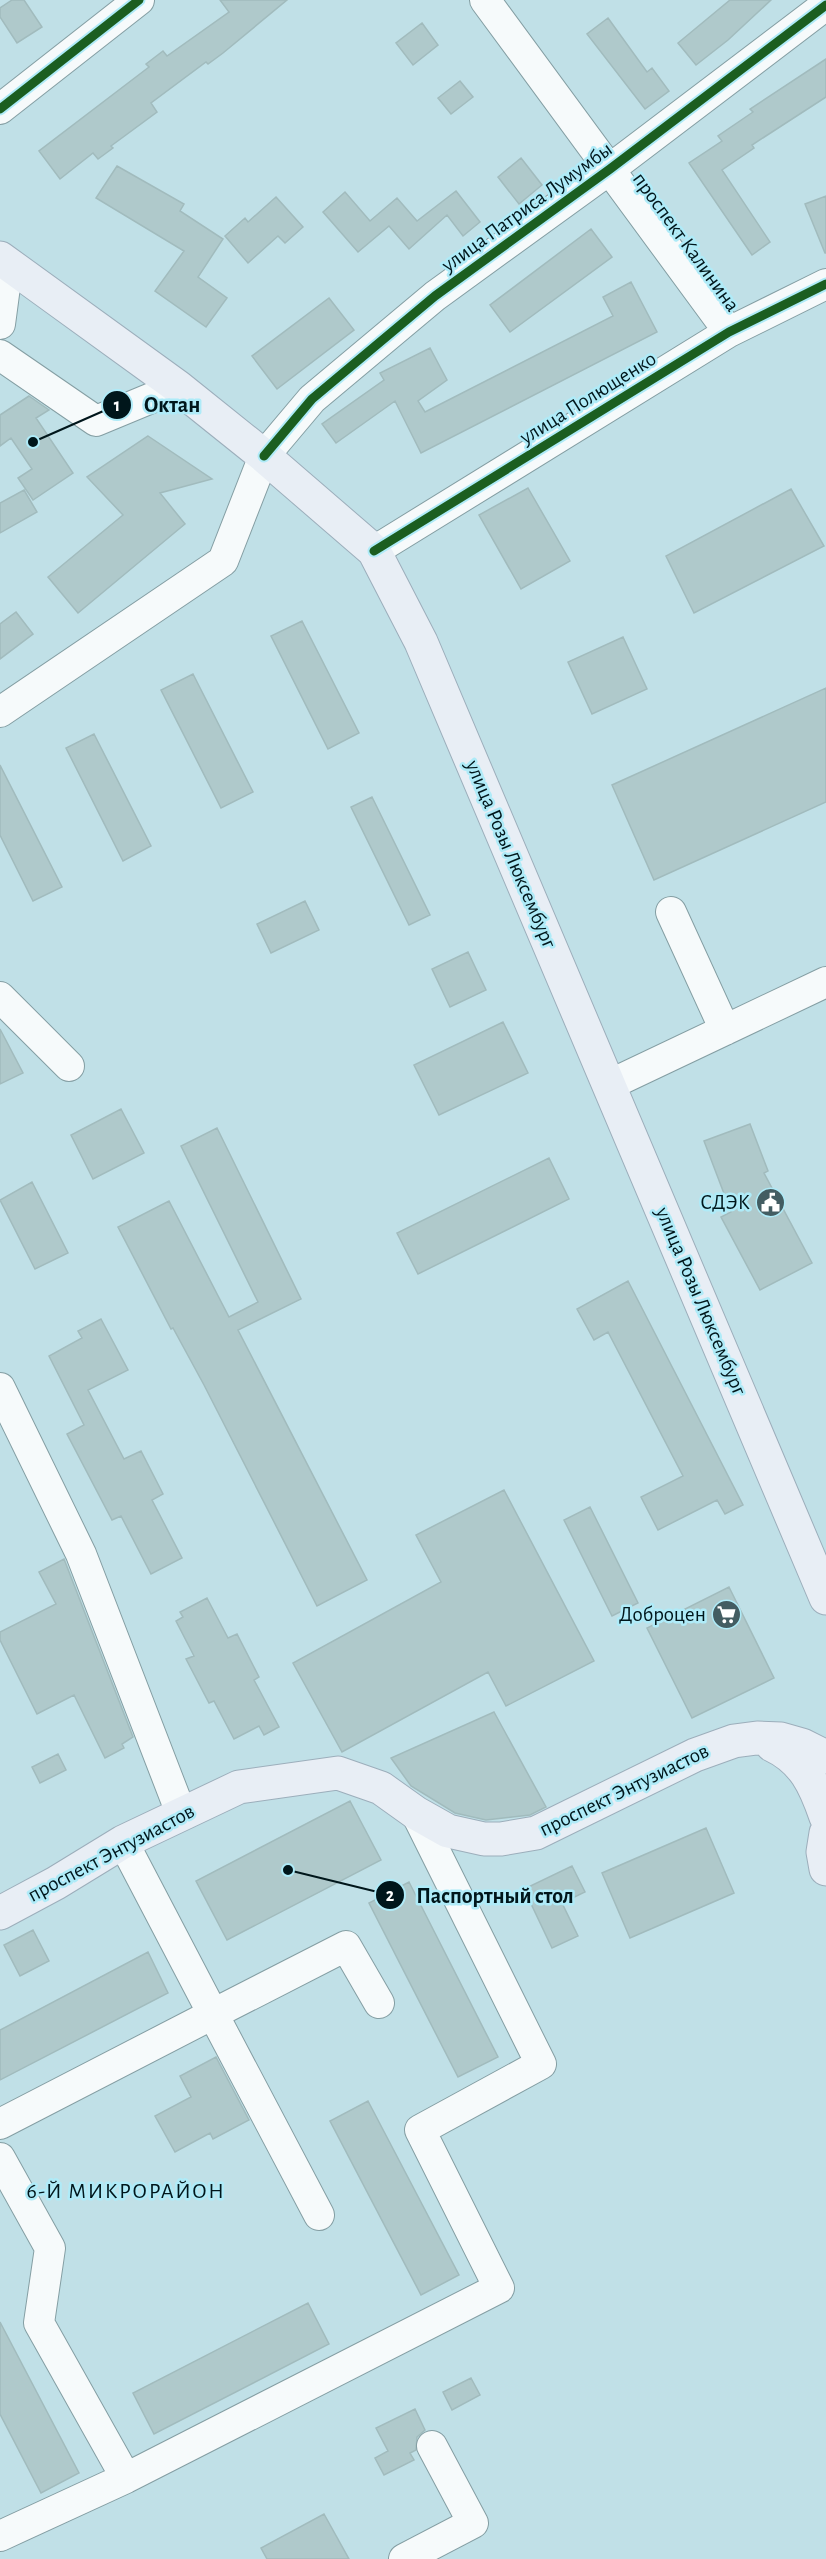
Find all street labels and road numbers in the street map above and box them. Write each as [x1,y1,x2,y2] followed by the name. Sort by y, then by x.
[437,138,616,276] street label: улица Патриса Лумумбы
[629,169,744,316] street label: проспект Калинина
[515,348,660,449] street label: улица Полющенко
[462,756,560,952] street label: улица Розы Люксембург
[652,1203,750,1399] street label: улица Розы Люксембург
[536,1740,712,1840] street label: проспект Энтузиастов
[24,1800,198,1906] street label: проспект Энтузиастов

